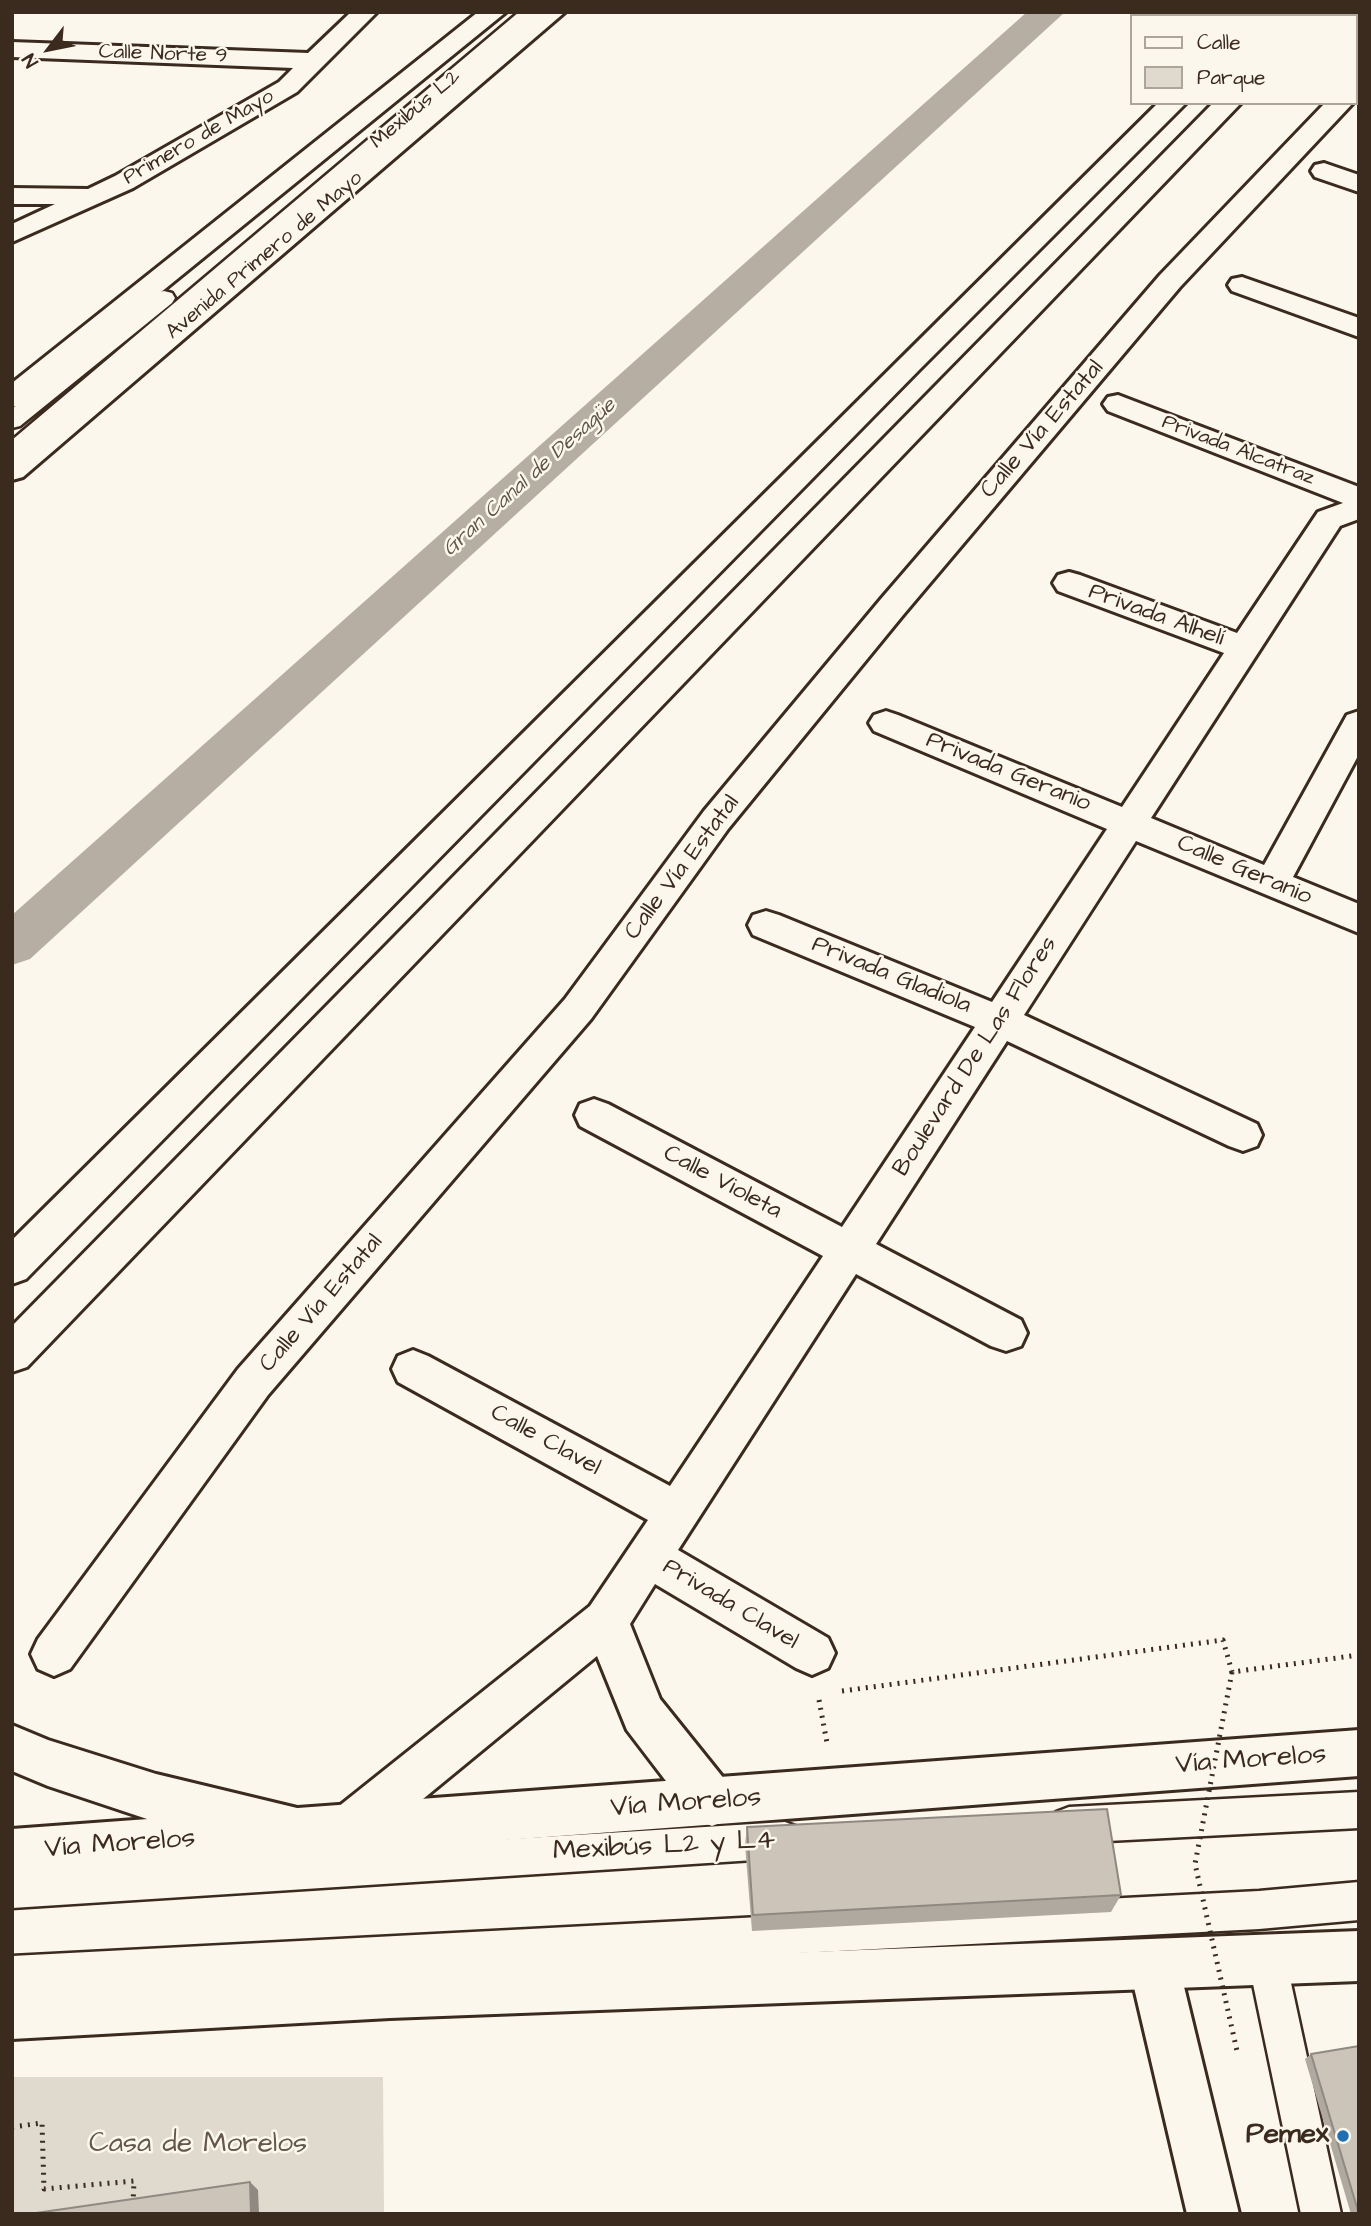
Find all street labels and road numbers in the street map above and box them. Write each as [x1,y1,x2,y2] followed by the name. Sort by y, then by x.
[98,40,228,70] street label: Calle Norte 9
[366,65,466,155] street label: Mexibús L2
[119,85,279,191] street label: Primero de Mayo
[162,166,368,346] street label: Avenida Primero de Mayo
[975,355,1111,505] street label: Calle Vía Estatal
[1158,410,1318,492] street label: Privada Alcatraz
[1084,578,1228,654] street label: Privada Alhelí
[921,727,1095,819] street label: Privada Geranio
[619,790,747,946] street label: Calle Vía Estatal
[1172,830,1316,912] street label: Calle Geranio
[807,931,975,1021] street label: Privada Gladiola
[888,932,1064,1182] street label: Boulevard De Las Flores
[658,1140,786,1226] street label: Calle Violeta
[254,1229,390,1379] street label: Calle Vía Estatal
[485,1399,605,1483] street label: Calle Clavel
[657,1553,803,1657] street label: Privada Clavel
[1175,1739,1327,1783] street label: Vía Morelos
[610,1782,762,1826] street label: Vía Morelos
[44,1823,196,1867] street label: Vía Morelos
[552,1824,776,1870] street label: Mexibús L2 y L4

